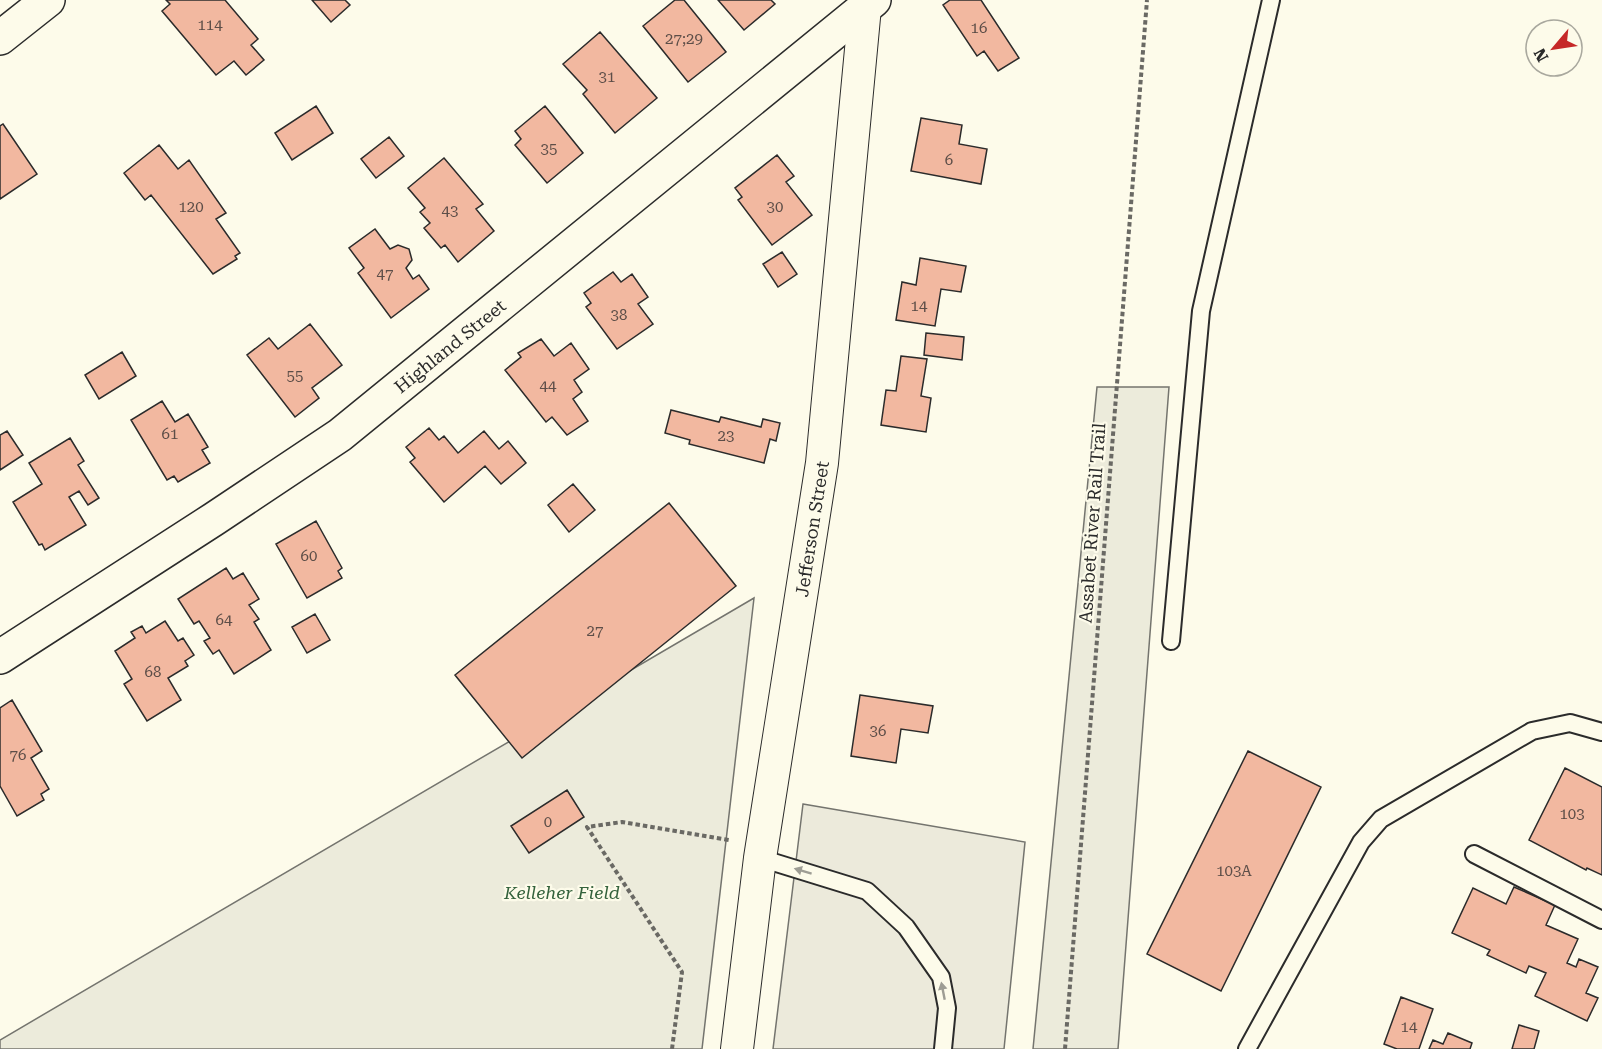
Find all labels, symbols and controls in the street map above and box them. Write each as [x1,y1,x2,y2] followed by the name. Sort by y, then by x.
[197,16,223,34] house number: 114
[1524,18,1584,78] north arrow
[971,19,987,37] house number: 16
[665,30,703,48] house number: 27;29
[1530,45,1553,65] text: N
[599,68,615,86] house number: 31
[541,140,557,158] house number: 35
[945,151,953,169] house number: 6
[178,198,204,216] house number: 120
[767,198,783,216] house number: 30
[442,202,458,220] house number: 43
[377,265,393,283] house number: 47
[390,295,510,397] street label: Highland Street
[911,297,928,315] house number: 14
[611,306,627,324] house number: 38
[287,367,303,385] house number: 55
[540,377,557,395] house number: 44
[1075,422,1109,624] street label: Assabet River Rail Trail
[162,425,178,443] house number: 61
[718,427,734,445] house number: 23
[791,459,833,598] street label: Jefferson Street
[301,547,317,565] house number: 60
[216,611,233,629] house number: 64
[587,622,603,640] house number: 27
[145,663,161,681] house number: 68
[870,722,886,740] house number: 36
[10,746,26,764] house number: 76
[1559,805,1585,823] house number: 103
[544,813,552,831] house number: 0
[1216,862,1252,880] house number: 103A
[794,866,812,875] one-way arrow
[503,882,620,903] park label: Kelleher Field
[938,981,947,1000] one-way arrow
[1401,1018,1418,1036] house number: 14

